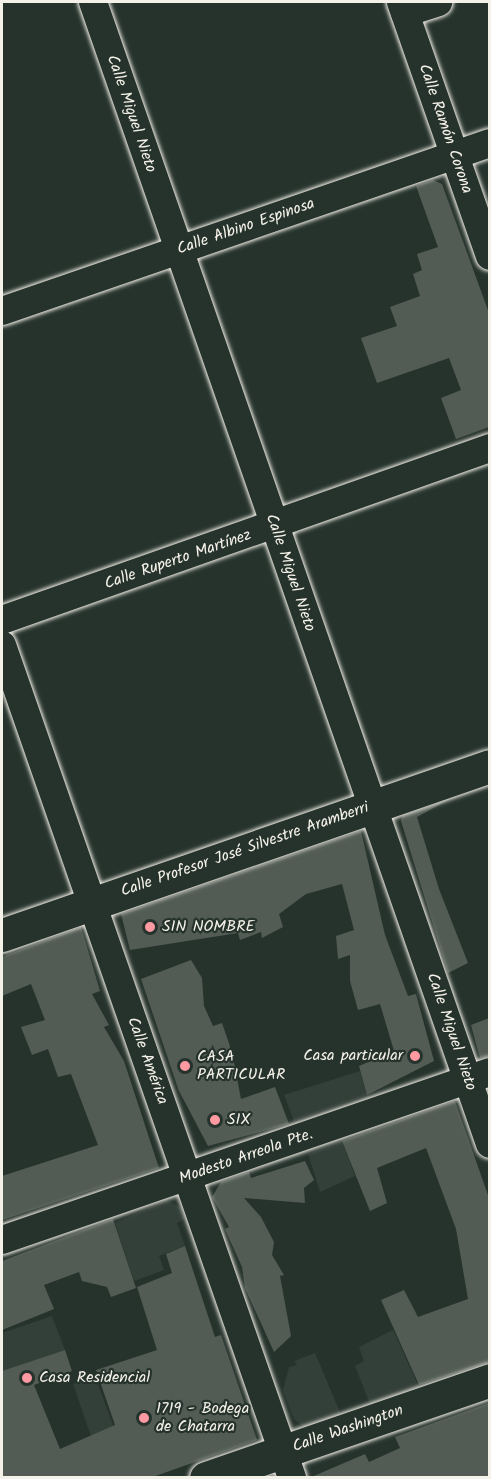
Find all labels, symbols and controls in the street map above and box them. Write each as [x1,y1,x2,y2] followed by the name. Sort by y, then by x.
[102,53,160,175] street label: Calle Miguel Nieto
[414,62,476,196] street label: Calle Ramón Corona
[175,194,317,260] street label: Calle Albino Espinosa
[261,512,319,634] street label: Calle Miguel Nieto
[102,526,254,594] street label: Calle Ruperto Martínez
[118,798,372,902] street label: Calle Profesor José Silvestre Aramberri
[162,917,255,937] place label: SIN NOMBRE
[143,920,157,934] marker: SIN NOMBRE
[422,971,480,1093] street label: Calle Miguel Nieto
[122,1015,172,1107] street label: Calle América
[303,1046,403,1066] place label: Casa particular
[197,1047,285,1085] place label: CASA PARTICULAR
[408,1049,422,1063] marker: Casa particular
[178,1059,192,1073] marker: CASA PARTICULAR
[227,1110,250,1130] place label: SIX
[208,1113,222,1127] marker: SIX
[177,1125,315,1189] street label: Modesto Arreola Pte.
[39,1368,150,1388] place label: Casa Residencial
[20,1371,34,1385] marker: Casa Residencial
[156,1399,249,1437] place label: 1719 - Bodega de Chatarra
[290,1401,406,1457] street label: Calle Washington
[137,1411,151,1425] marker: 1719 - Bodega de Chatarra

